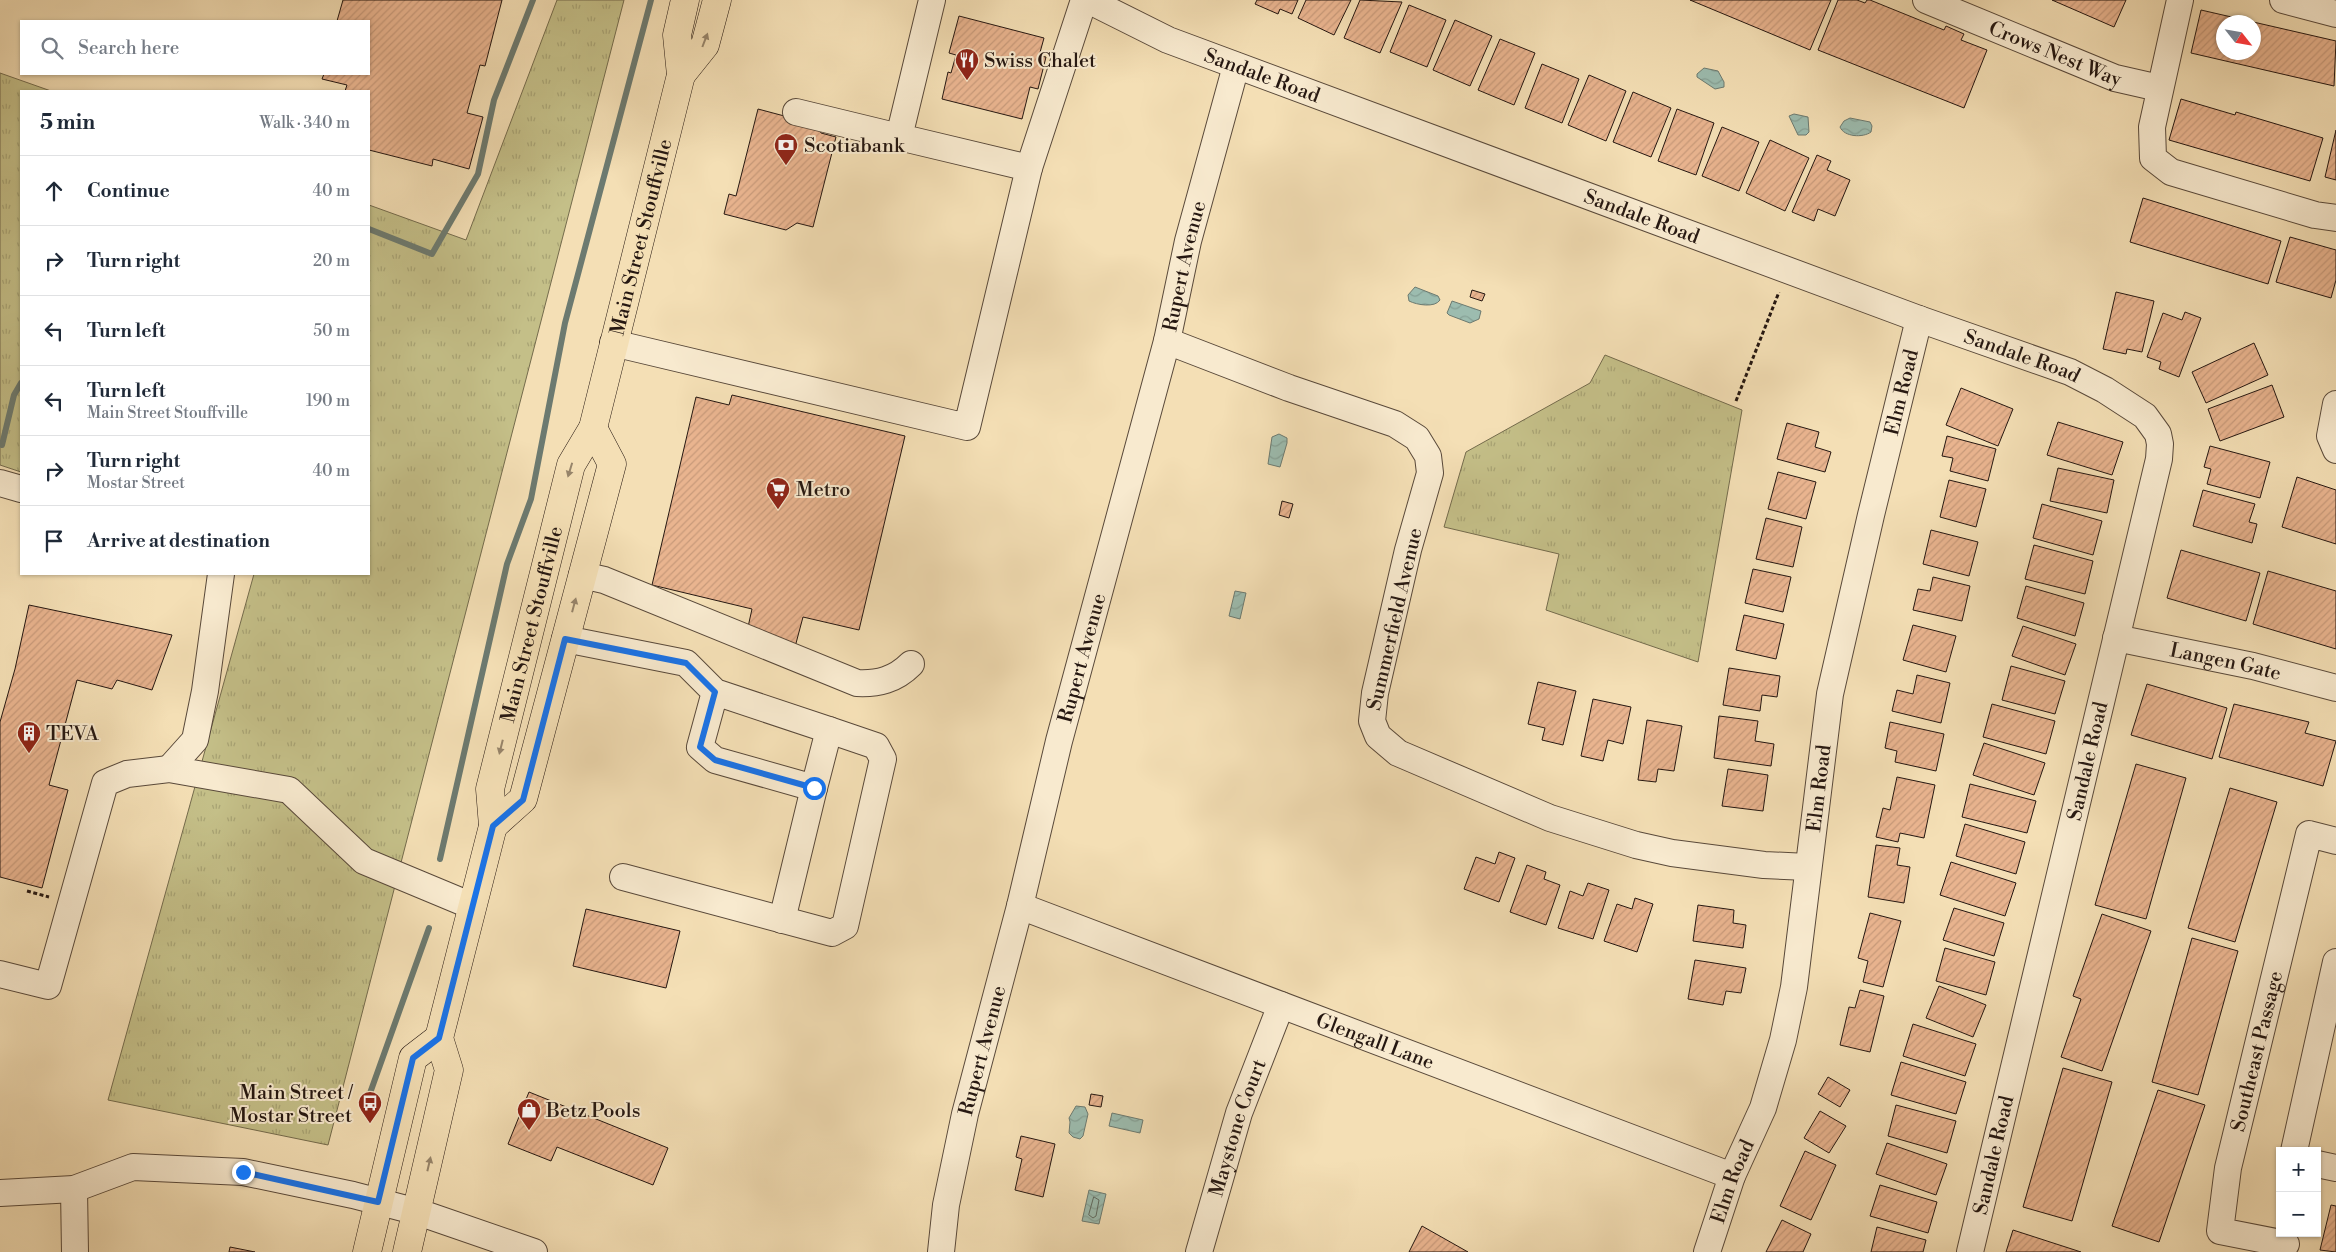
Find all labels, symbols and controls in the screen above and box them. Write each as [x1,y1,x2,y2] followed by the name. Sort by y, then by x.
[2216,15,2261,60] north arrow
[1985,16,2124,93] street label: Crows Nest Way
[20,20,370,75] search box
[701,32,709,47] one-way arrow
[38,34,66,62] icon: search
[78,36,179,60] text: Search here
[1200,44,1324,110] street label: Sandale Road
[954,47,980,81] restaurant icon: Swiss Chalet
[984,49,1096,74] place label: Swiss Chalet
[40,110,95,136] text: 5 min
[260,113,350,133] text: Walk · 340 m
[773,132,799,166] bank icon: Scotiabank
[804,134,906,159] place label: Scotiabank
[606,137,679,338] street label: Main Street Stouffville
[40,177,68,205] icon: ahead
[87,179,170,203] text: Continue
[313,181,350,201] text: 40 m
[1580,185,1703,251] street label: Sandale Road
[1158,198,1212,334] street label: Rupert Avenue
[40,247,68,275] icon: right
[87,249,180,273] text: Turn right
[313,251,350,271] text: 20 m
[40,317,68,345] icon: left
[87,319,166,343] text: Turn left
[313,321,350,341] text: 50 m
[1960,325,2085,389] street label: Sandale Road
[1880,346,1925,438] street label: Elm Road
[87,379,166,403] text: Turn left
[40,387,68,415] icon: left
[306,391,350,411] text: 190 m
[87,403,248,423] text: Main Street Stouffville
[87,449,180,473] text: Turn right
[40,457,68,485] icon: right
[313,461,350,481] text: 40 m
[565,463,573,478] one-way arrow
[87,473,185,493] text: Mostar Street
[765,476,791,510] supermarket icon: Metro
[796,478,851,503] place label: Metro
[496,524,569,725] street label: Main Street Stouffville
[1362,526,1429,713] street label: Summerfield Avenue
[40,527,68,555] icon: arrive
[87,529,270,553] text: Arrive at destination
[1053,591,1112,726] street label: Rupert Avenue
[571,597,579,612] one-way arrow
[2167,638,2284,687] street label: Langen Gate
[2063,699,2114,823] street label: Sandale Road
[16,720,42,754] building icon: TEVA
[46,722,100,747] place label: TEVA
[497,739,505,754] one-way arrow
[1802,743,1838,834] street label: Elm Road
[803,777,826,800] route start
[2226,969,2289,1134] street label: Southeast Passage
[954,983,1012,1118] street label: Rupert Avenue
[1312,1008,1437,1076] street label: Glengall Lane
[1205,1056,1273,1200] street label: Maystone Court
[230,1081,353,1129] place label: Main Street / Mostar Street
[357,1090,383,1124] bus stop icon: Main Street / Mostar Street
[1969,1093,2020,1217] street label: Sandale Road
[516,1097,542,1131] shop icon: Betz Pools
[545,1099,640,1124] place label: Betz Pools
[1706,1135,1761,1227] street label: Elm Road
[2276,1147,2321,1237] map controls
[2276,1147,2321,1192] button: +
[425,1156,433,1172] one-way arrow
[232,1161,255,1184] route end
[2276,1192,2321,1237] button: −

